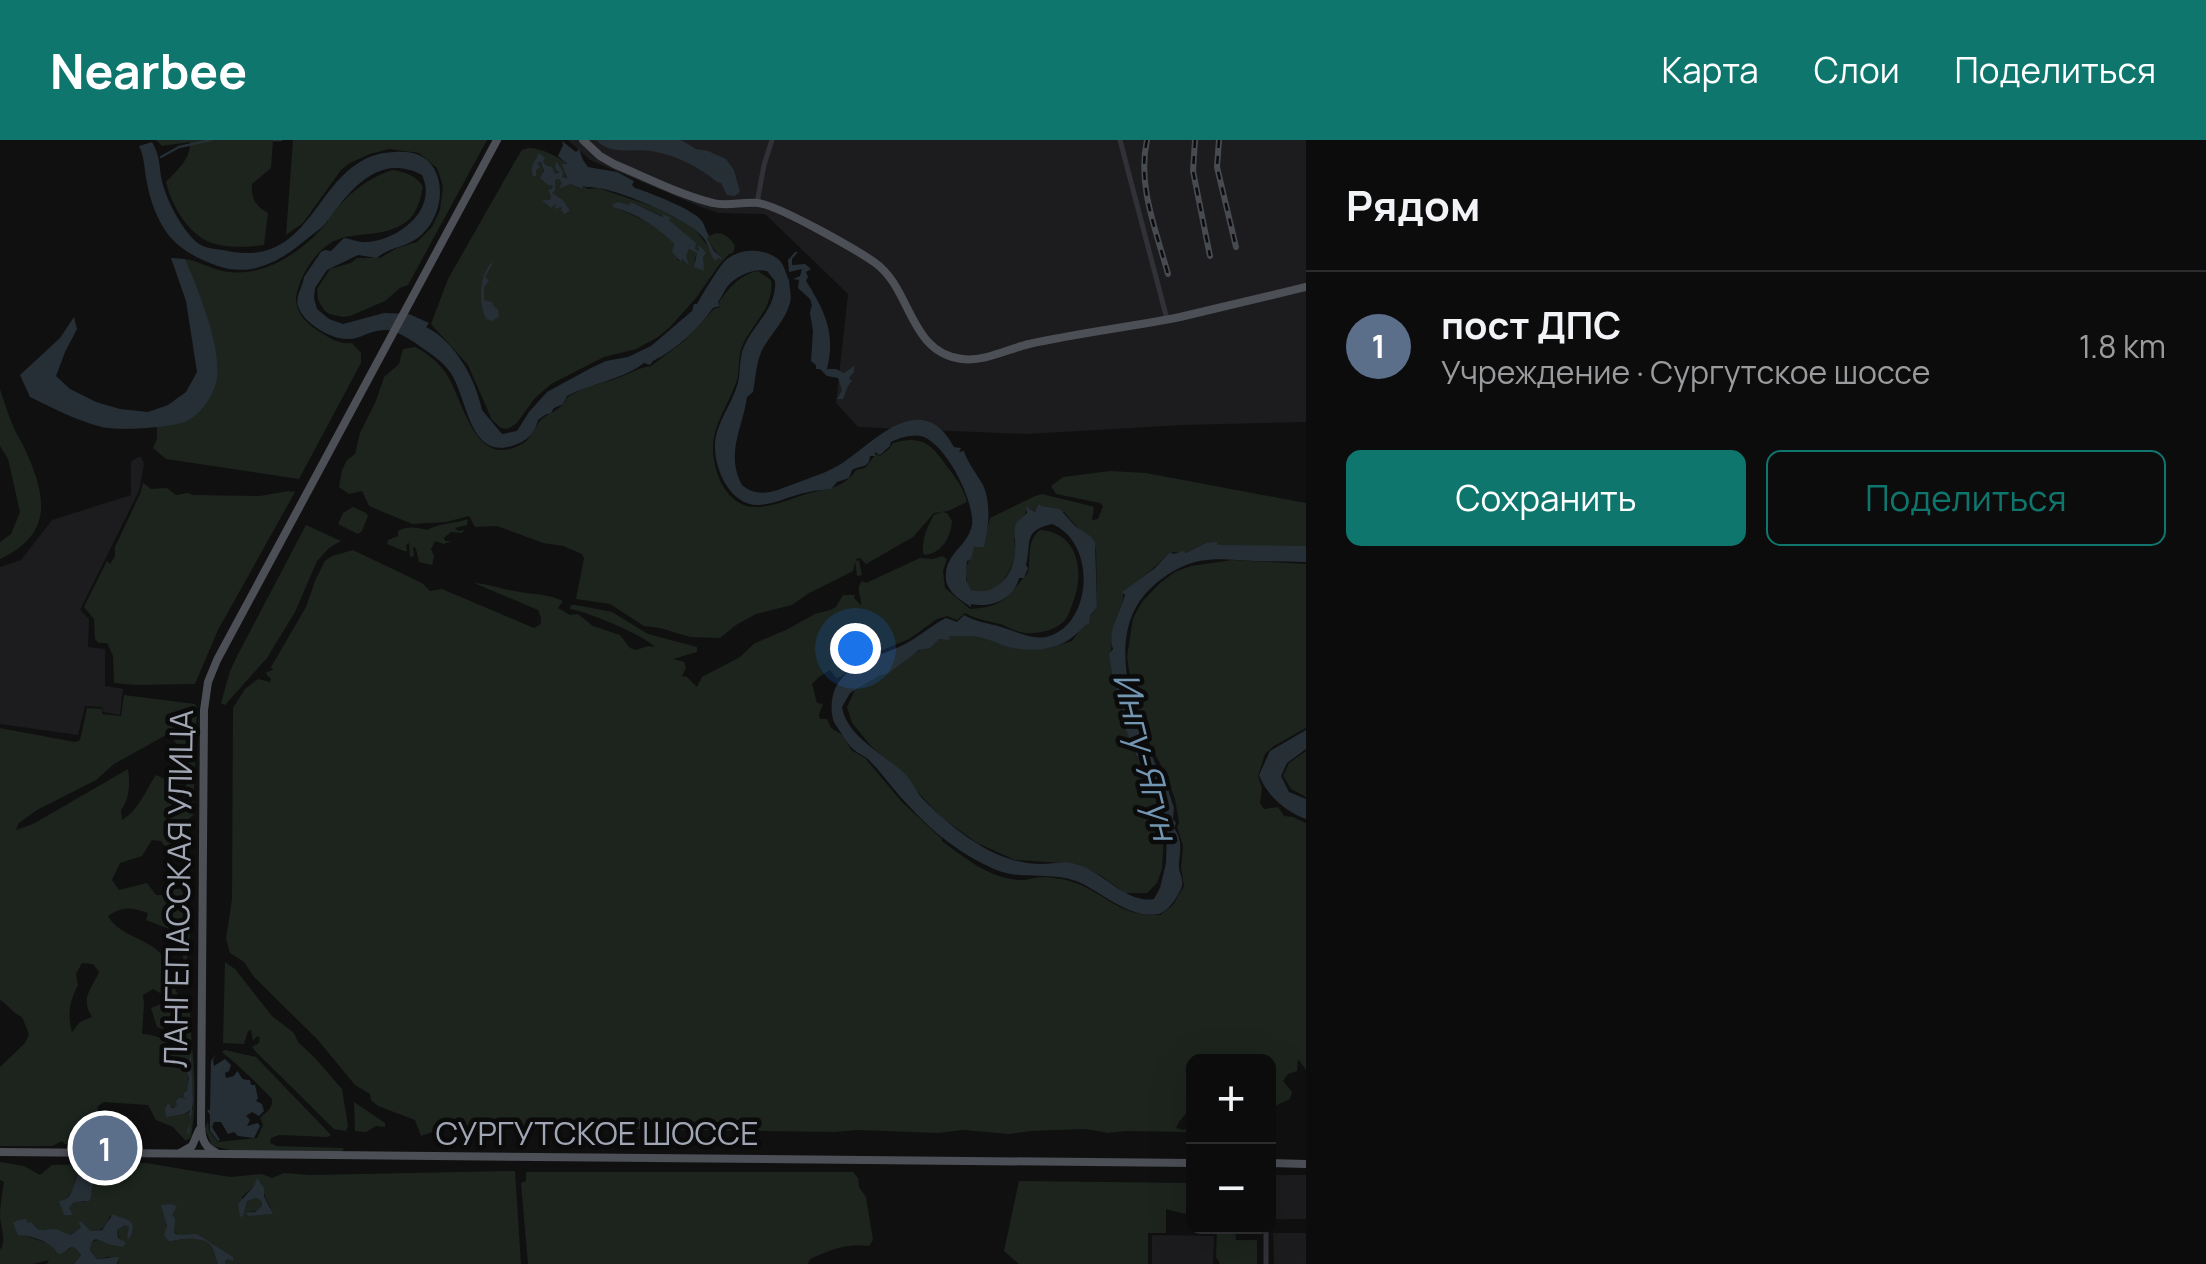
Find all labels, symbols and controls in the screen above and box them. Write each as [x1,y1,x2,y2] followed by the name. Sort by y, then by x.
[50,38,247,103] text: Nearbee
[1661,46,1759,94] text: Карта
[1814,46,1900,94] text: Слои
[1955,46,2156,94] text: Поделиться
[1346,176,1480,234] text: Рядом
[1441,298,1621,350] text: пост ДПС
[1371,324,1386,368] text: 1
[2079,324,2166,368] text: 1.8 km
[1441,350,1931,394] text: Учреждение · Сургутское шоссе
[1346,450,1746,546] button: Сохранить
[1766,450,2166,546] button: Поделиться
[830,623,881,674] your location
[1102,667,1191,847] water label: Ингу-Ягун
[153,709,203,1069] street label: ЛАНГЕПАССКАЯ УЛИЦА
[1186,1054,1276,1234] map controls
[1186,1054,1276,1144] button: +
[72,1110,138,1186] pin: 1
[436,1111,758,1155] street label: СУРГУТСКОЕ ШОССЕ
[1186,1144,1276,1234] button: −

